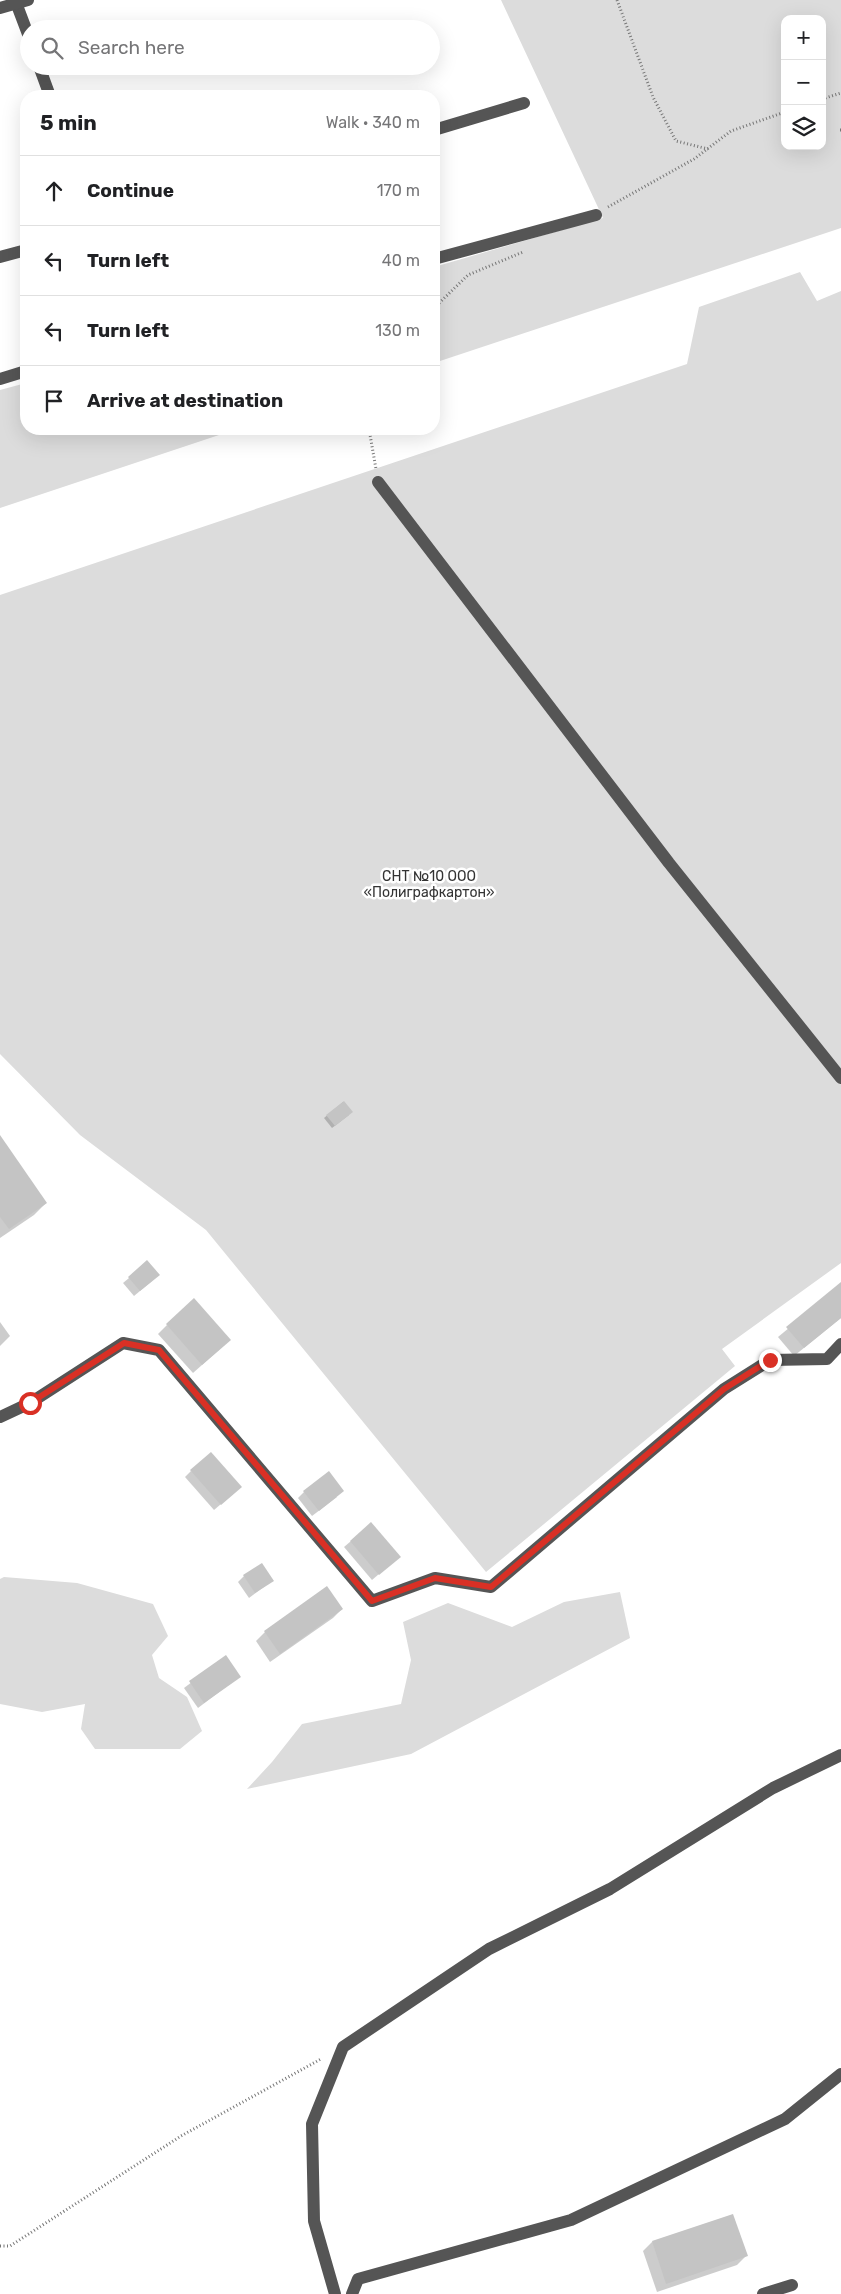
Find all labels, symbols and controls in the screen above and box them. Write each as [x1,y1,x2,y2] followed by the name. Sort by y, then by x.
[781,15,826,150] map controls
[781,15,826,60] button: +
[20,20,440,75] search box
[38,34,66,62] icon: search
[78,36,185,59] text: Search here
[781,60,826,105] button: −
[781,105,826,150] button: layers
[40,110,97,135] text: 5 min
[326,113,420,132] text: Walk · 340 m
[40,177,68,205] icon: ahead
[87,179,174,202] text: Continue
[377,181,420,200] text: 170 m
[40,247,68,275] icon: left
[87,249,169,272] text: Turn left
[382,251,420,270] text: 40 m
[40,317,68,345] icon: left
[87,319,169,342] text: Turn left
[375,321,420,340] text: 130 m
[40,387,68,415] icon: arrive
[87,389,283,412] text: Arrive at destination
[363,868,495,901] park label: СНТ №10 ООО «Полиграфкартон»
[759,1349,782,1372] route end
[19,1392,42,1415] route start

